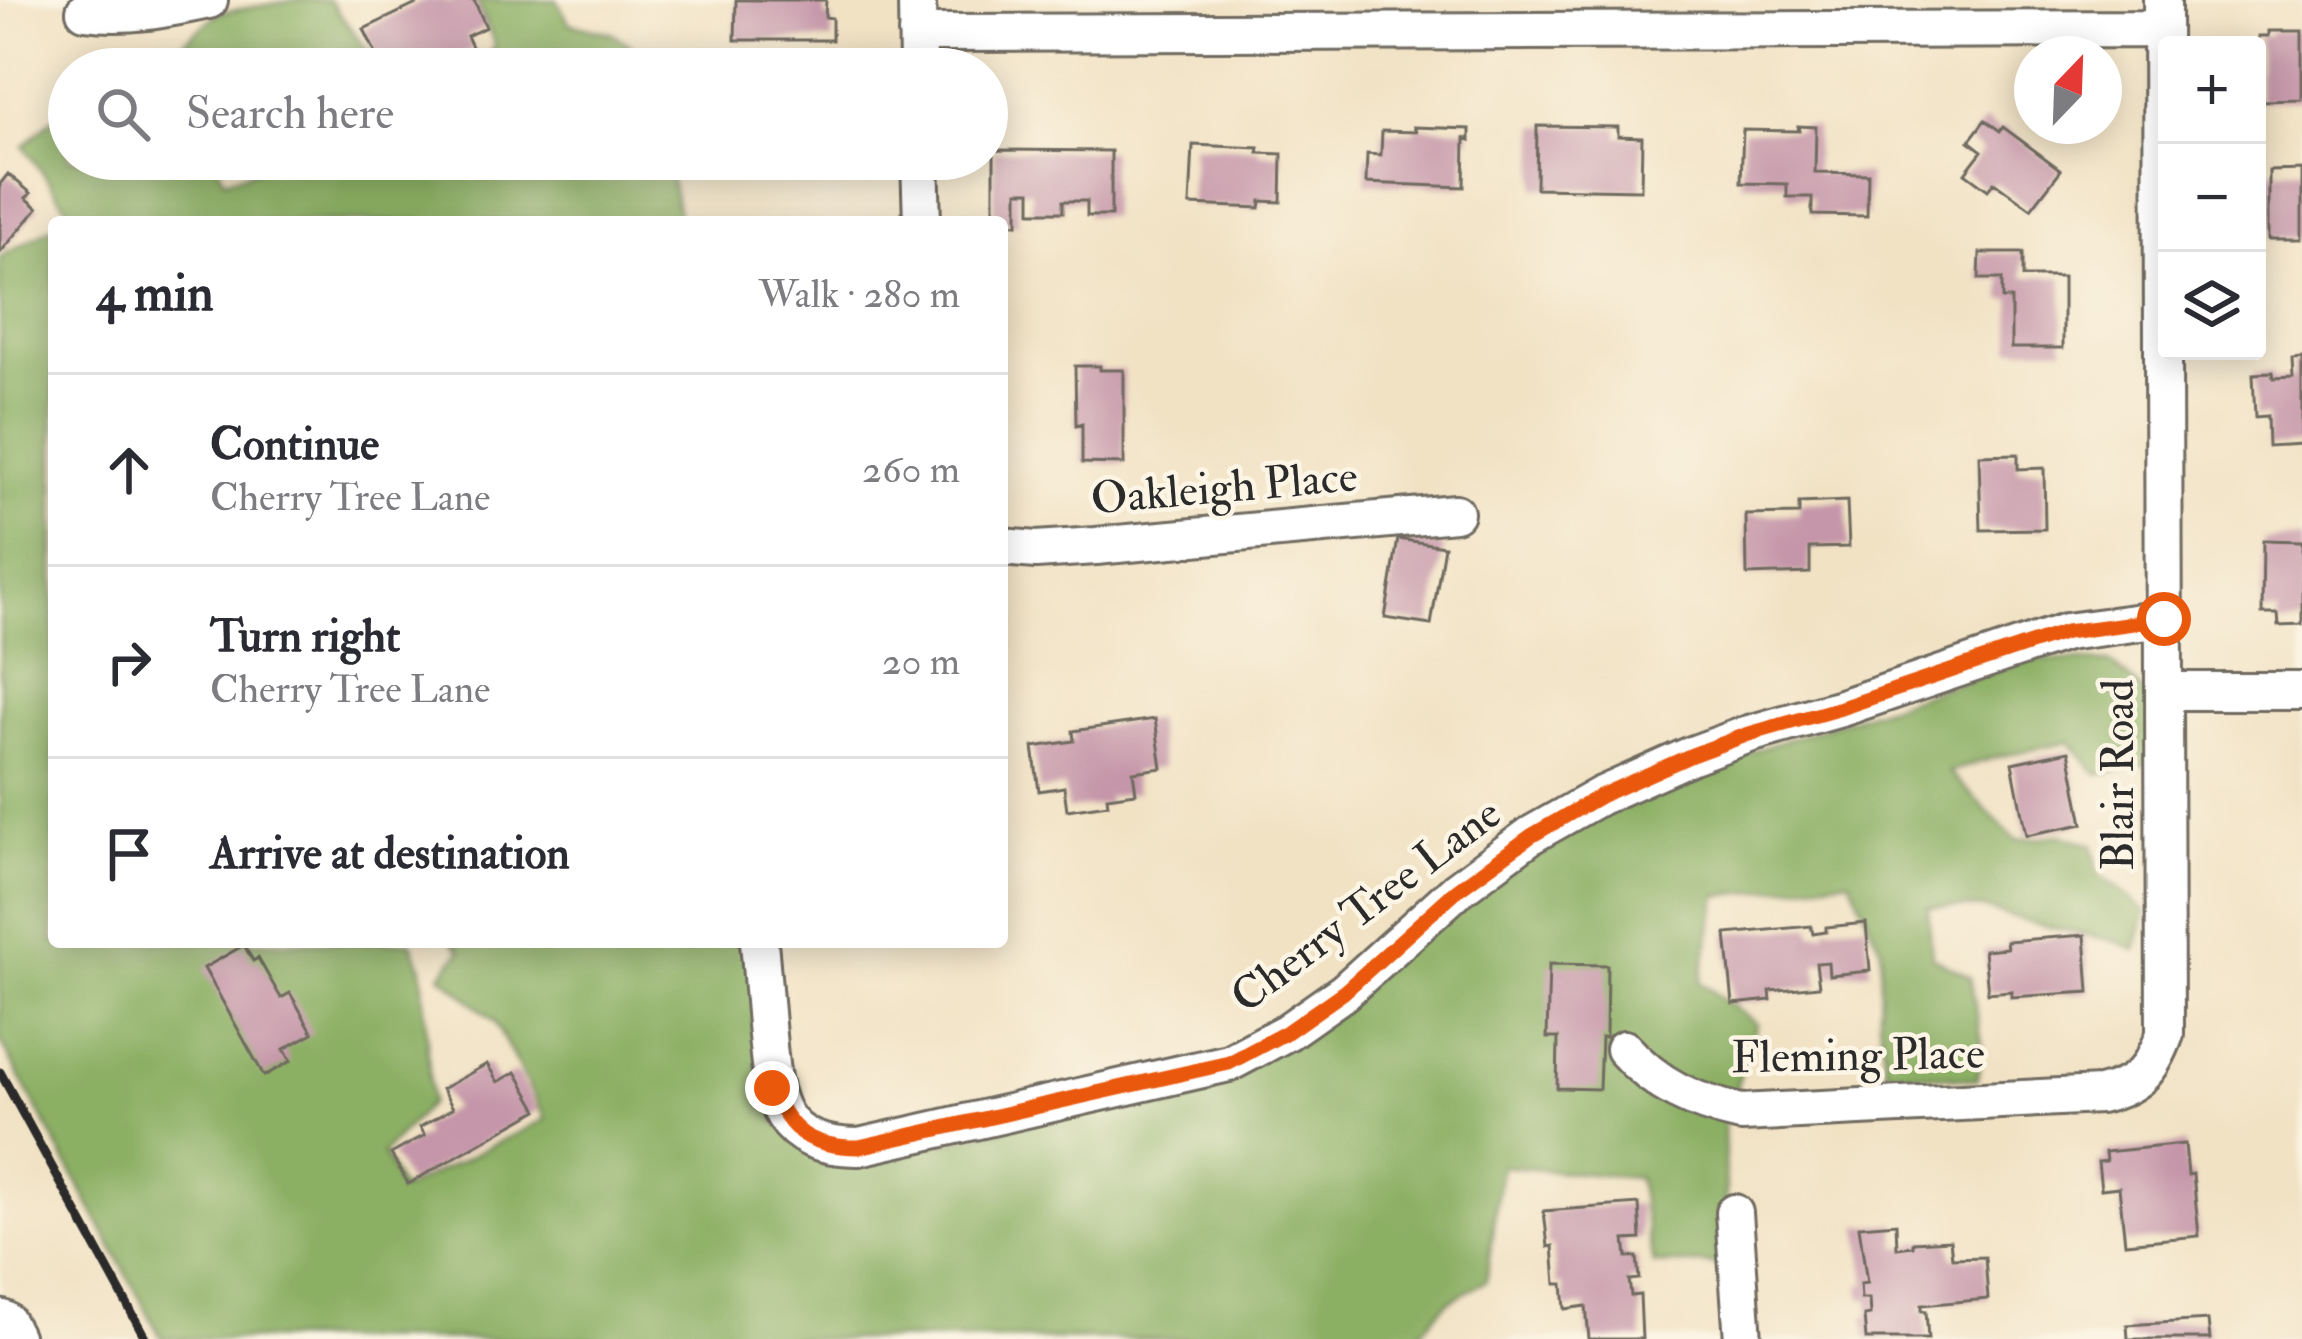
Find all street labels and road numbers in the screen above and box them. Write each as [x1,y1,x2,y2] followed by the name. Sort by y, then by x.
[1089,448,1360,528] street label: Oakleigh Place
[2091,679,2147,871] street label: Blair Road
[1220,786,1512,1025] street label: Cherry Tree Lane
[1731,1026,1985,1086] street label: Fleming Place

